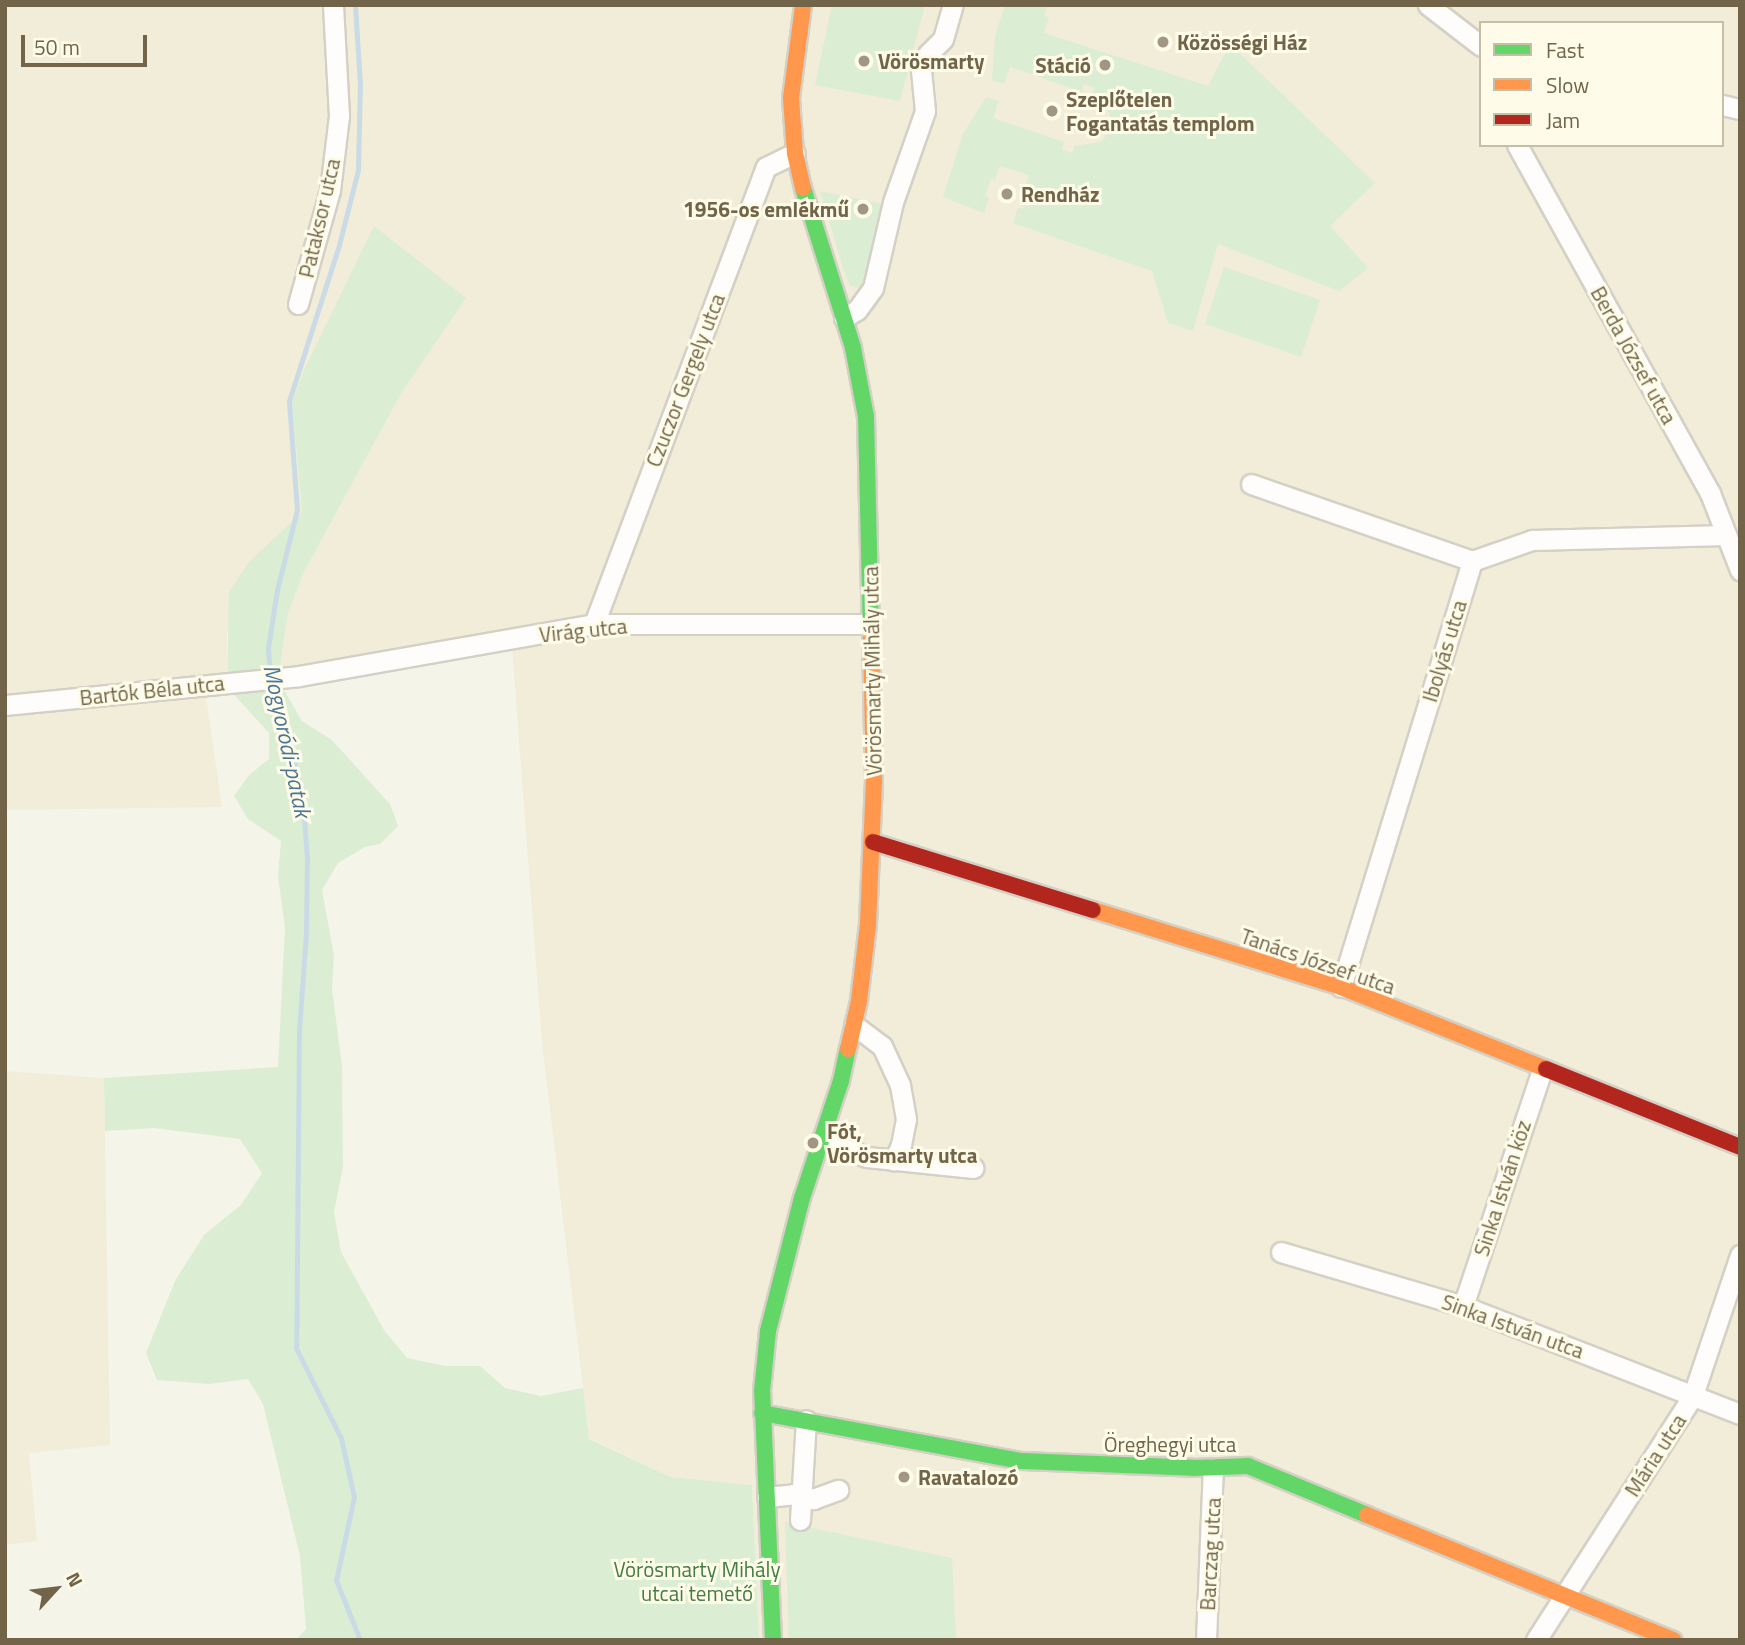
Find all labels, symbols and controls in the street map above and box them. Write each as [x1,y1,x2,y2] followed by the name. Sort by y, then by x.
[24,21,150,65] scale bar
[1479,21,1724,147] legend
[1177,29,1307,55] place label: Közösségi Ház
[34,31,80,63] text: 50 m
[1155,34,1171,50] marker: Közösségi Ház
[1546,34,1584,66] text: Fast
[878,48,984,74] place label: Vörösmarty
[1035,52,1091,78] place label: Stáció
[856,53,872,69] marker: Vörösmarty
[1097,57,1113,73] marker: Stáció
[1546,69,1589,101] text: Slow
[1066,86,1255,136] place label: Szeplőtelen Fogantatás templom
[1044,103,1060,119] marker: Szeplőtelen Fogantatás templom
[1546,104,1580,136] text: Jam
[293,156,345,280] street label: Pataksor utca
[1021,181,1100,207] place label: Rendház
[999,186,1015,202] marker: Rendház
[683,196,849,222] place label: 1956-os emlékmű
[855,201,871,217] marker: 1956-os emlékmű
[1586,282,1682,428] street label: Berda József utca
[640,290,730,470] street label: Czuczor Gergely utca
[858,566,886,776] street label: Vörösmarty Mihály utca
[1417,597,1471,705] street label: Ibolyás utca
[538,613,628,647] street label: Virág utca
[257,662,317,820] water label: Mogyoródi-patak
[78,670,226,710] street label: Bartók Béla utca
[1237,923,1399,999] street label: Tanács József utca
[1468,1117,1536,1259] street label: Sinka István köz
[827,1118,977,1168] place label: Fót, Vörösmarty utca
[805,1135,821,1151] marker: Fót, Vörösmarty utca
[1439,1289,1587,1363] street label: Sinka István utca
[1619,1409,1691,1501] street label: Mária utca
[1104,1431,1236,1457] street label: Öreghegyi utca
[918,1464,1019,1490] place label: Ravatalozó
[896,1469,912,1485] marker: Ravatalozó
[1194,1497,1226,1611] street label: Barczag utca
[21,1554,91,1624] north arrow
[613,1556,781,1606] park label: Vörösmarty Mihály utcai temető
[59,1567,91,1592] text: N

